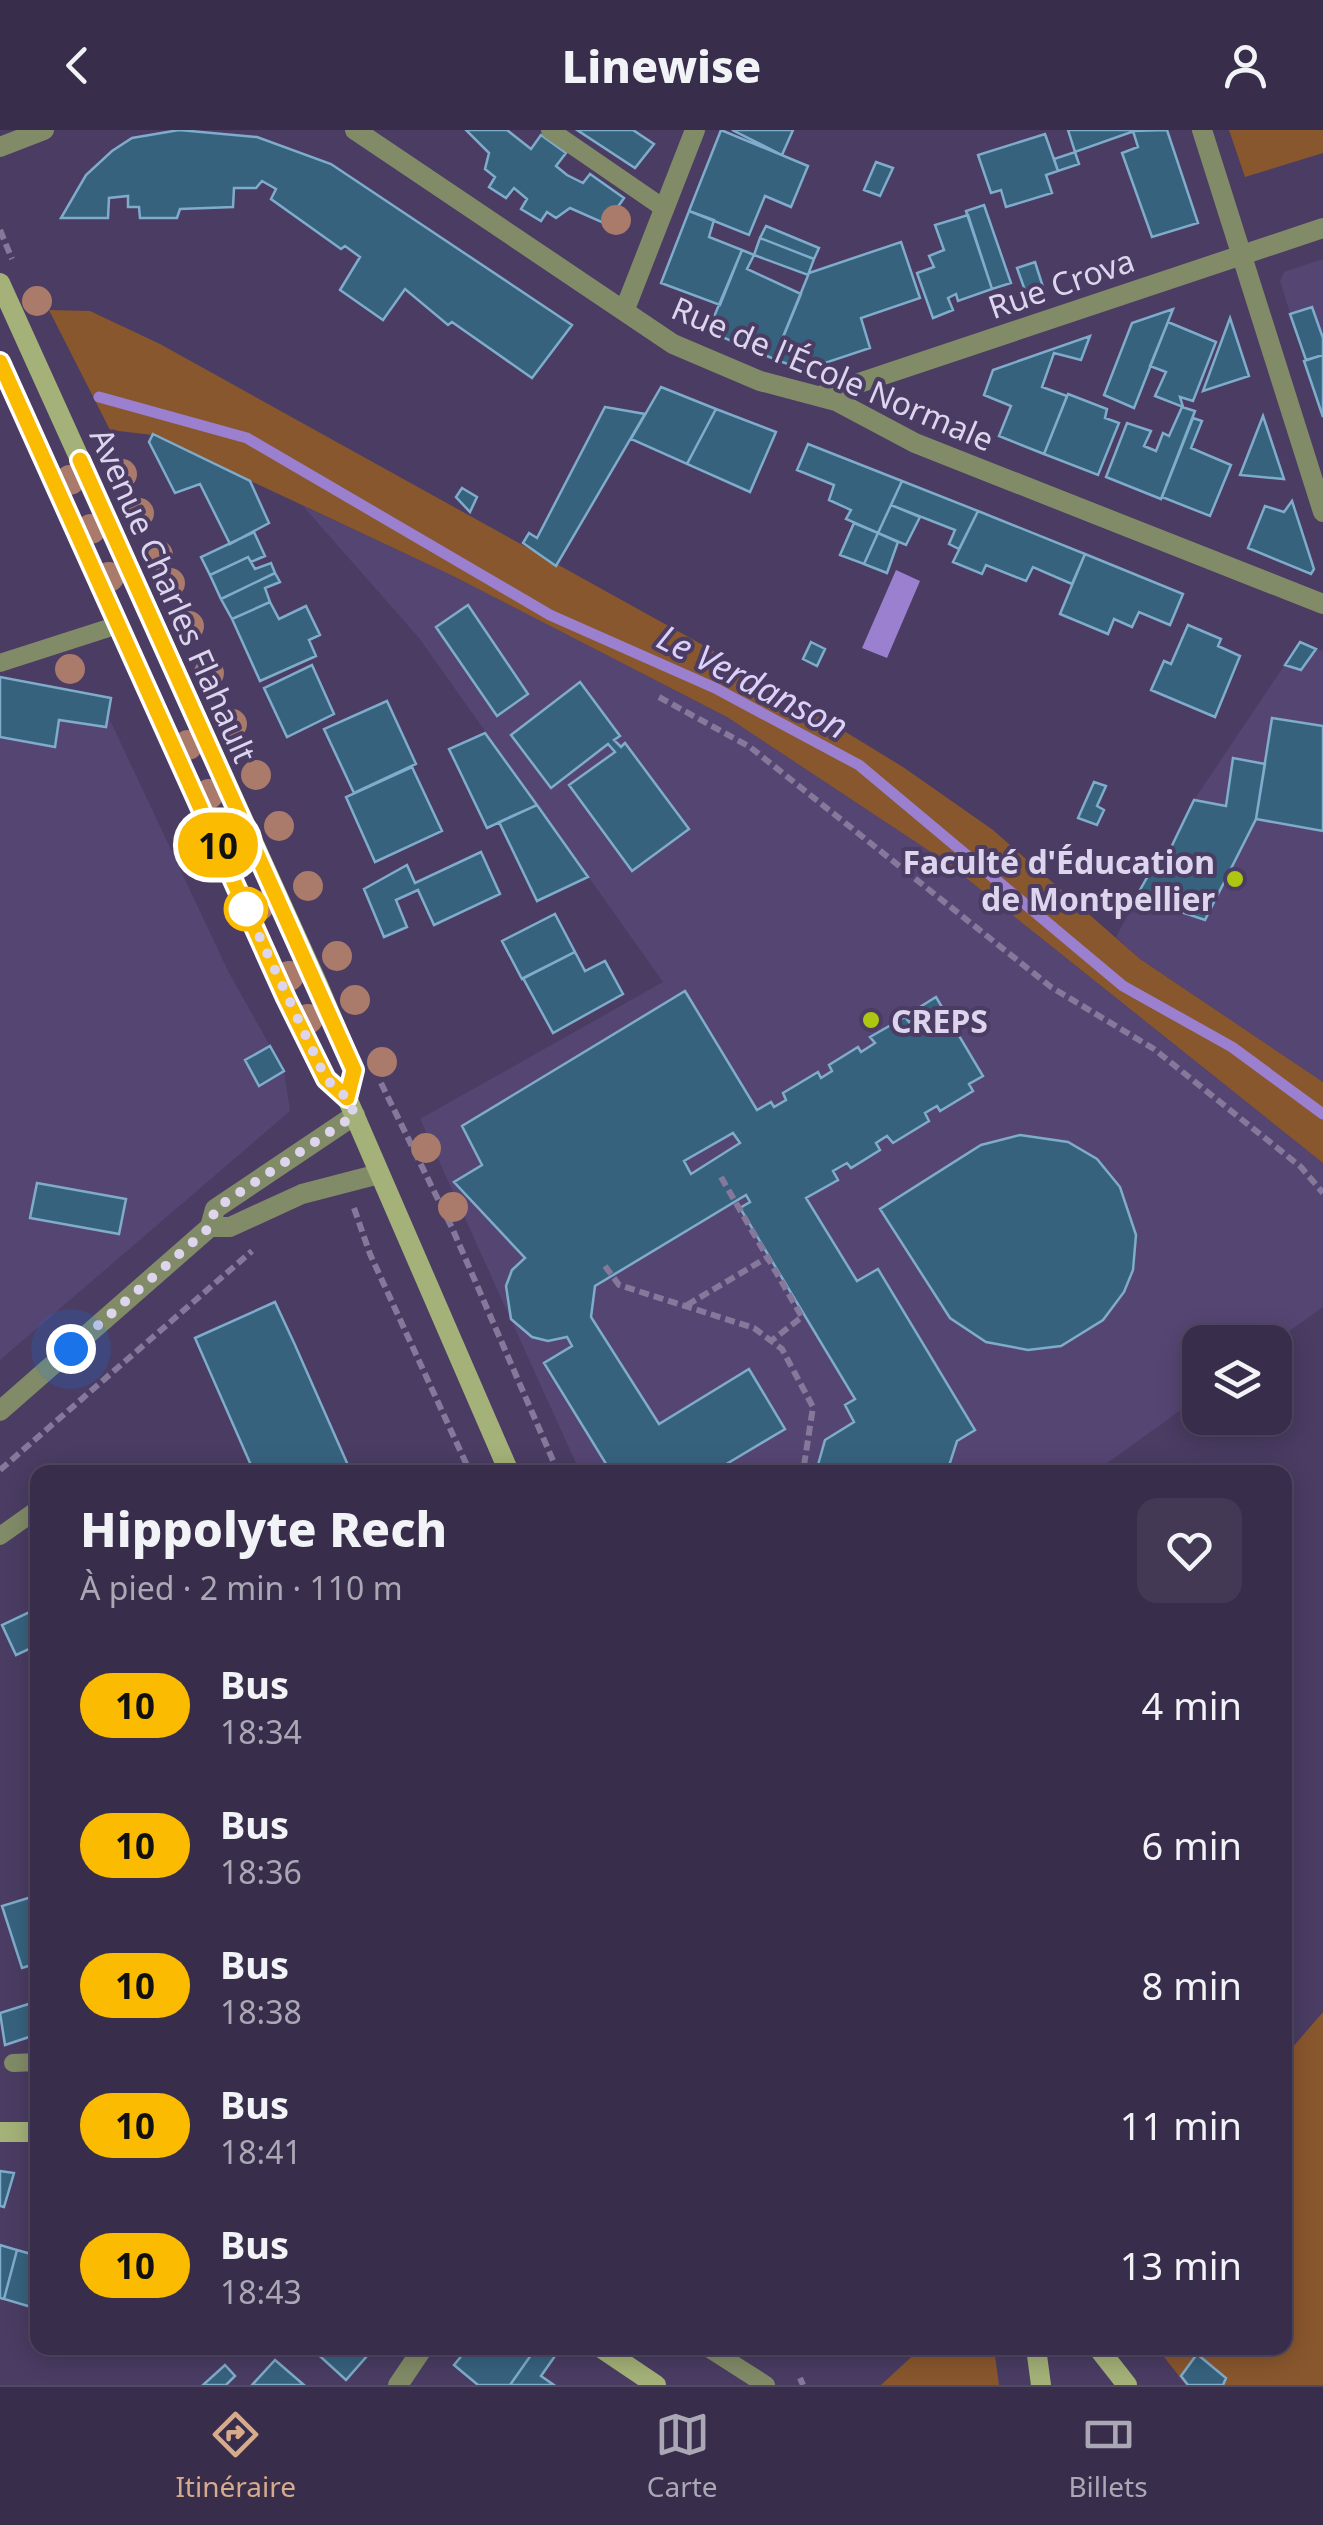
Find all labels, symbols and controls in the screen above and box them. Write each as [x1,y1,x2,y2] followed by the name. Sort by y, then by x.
[562,35,761,96] text: Linewise
[50,38,105,93] icon: back
[1218,38,1273,93] icon: person
[982,238,1140,328] street label: Rue Crova
[665,286,1001,460] street label: Rue de l'École Normale
[81,421,267,769] street label: Avenue Charles Flahault
[650,613,856,749] water label: Le Verdanson
[173,812,263,878] line badge: 10
[198,822,238,869] text: 10
[902,840,1215,920] place label: Faculté d'Éducation de Montpellier
[1224,868,1246,890] marker: Faculté d'Éducation de Montpellier
[225,888,267,930] unlabelled marker
[891,999,988,1042] place label: CREPS
[860,1009,882,1031] marker: CREPS
[46,1324,96,1374] your location
[1182,1325,1292,1435] map controls
[1182,1325,1292,1435] button: layers
[80,1496,447,1561] text: Hippolyte Rech
[1137,1498,1242,1603] button: heart
[80,1566,403,1609] text: À pied · 2 min · 110 m
[220,1658,289,1710] text: Bus
[1142,1679,1242,1731] text: 4 min
[115,1682,155,1729] text: 10
[220,1710,302,1753] text: 18:34
[220,1798,289,1850] text: Bus
[1142,1819,1242,1871] text: 6 min
[115,1822,155,1869] text: 10
[220,1850,302,1893] text: 18:36
[220,1938,289,1990] text: Bus
[1142,1959,1242,2011] text: 8 min
[115,1962,155,2009] text: 10
[220,1990,302,2033] text: 18:38
[220,2078,289,2130] text: Bus
[1120,2099,1242,2151] text: 11 min
[115,2102,155,2149] text: 10
[220,2130,302,2173] text: 18:41
[220,2218,289,2270] text: Bus
[1120,2239,1242,2291] text: 13 min
[115,2242,155,2289] text: 10
[220,2270,302,2313] text: 18:43
[175,2407,296,2505] tab: Itinéraire
[647,2407,718,2505] tab: Carte
[1068,2407,1148,2505] tab: Billets

